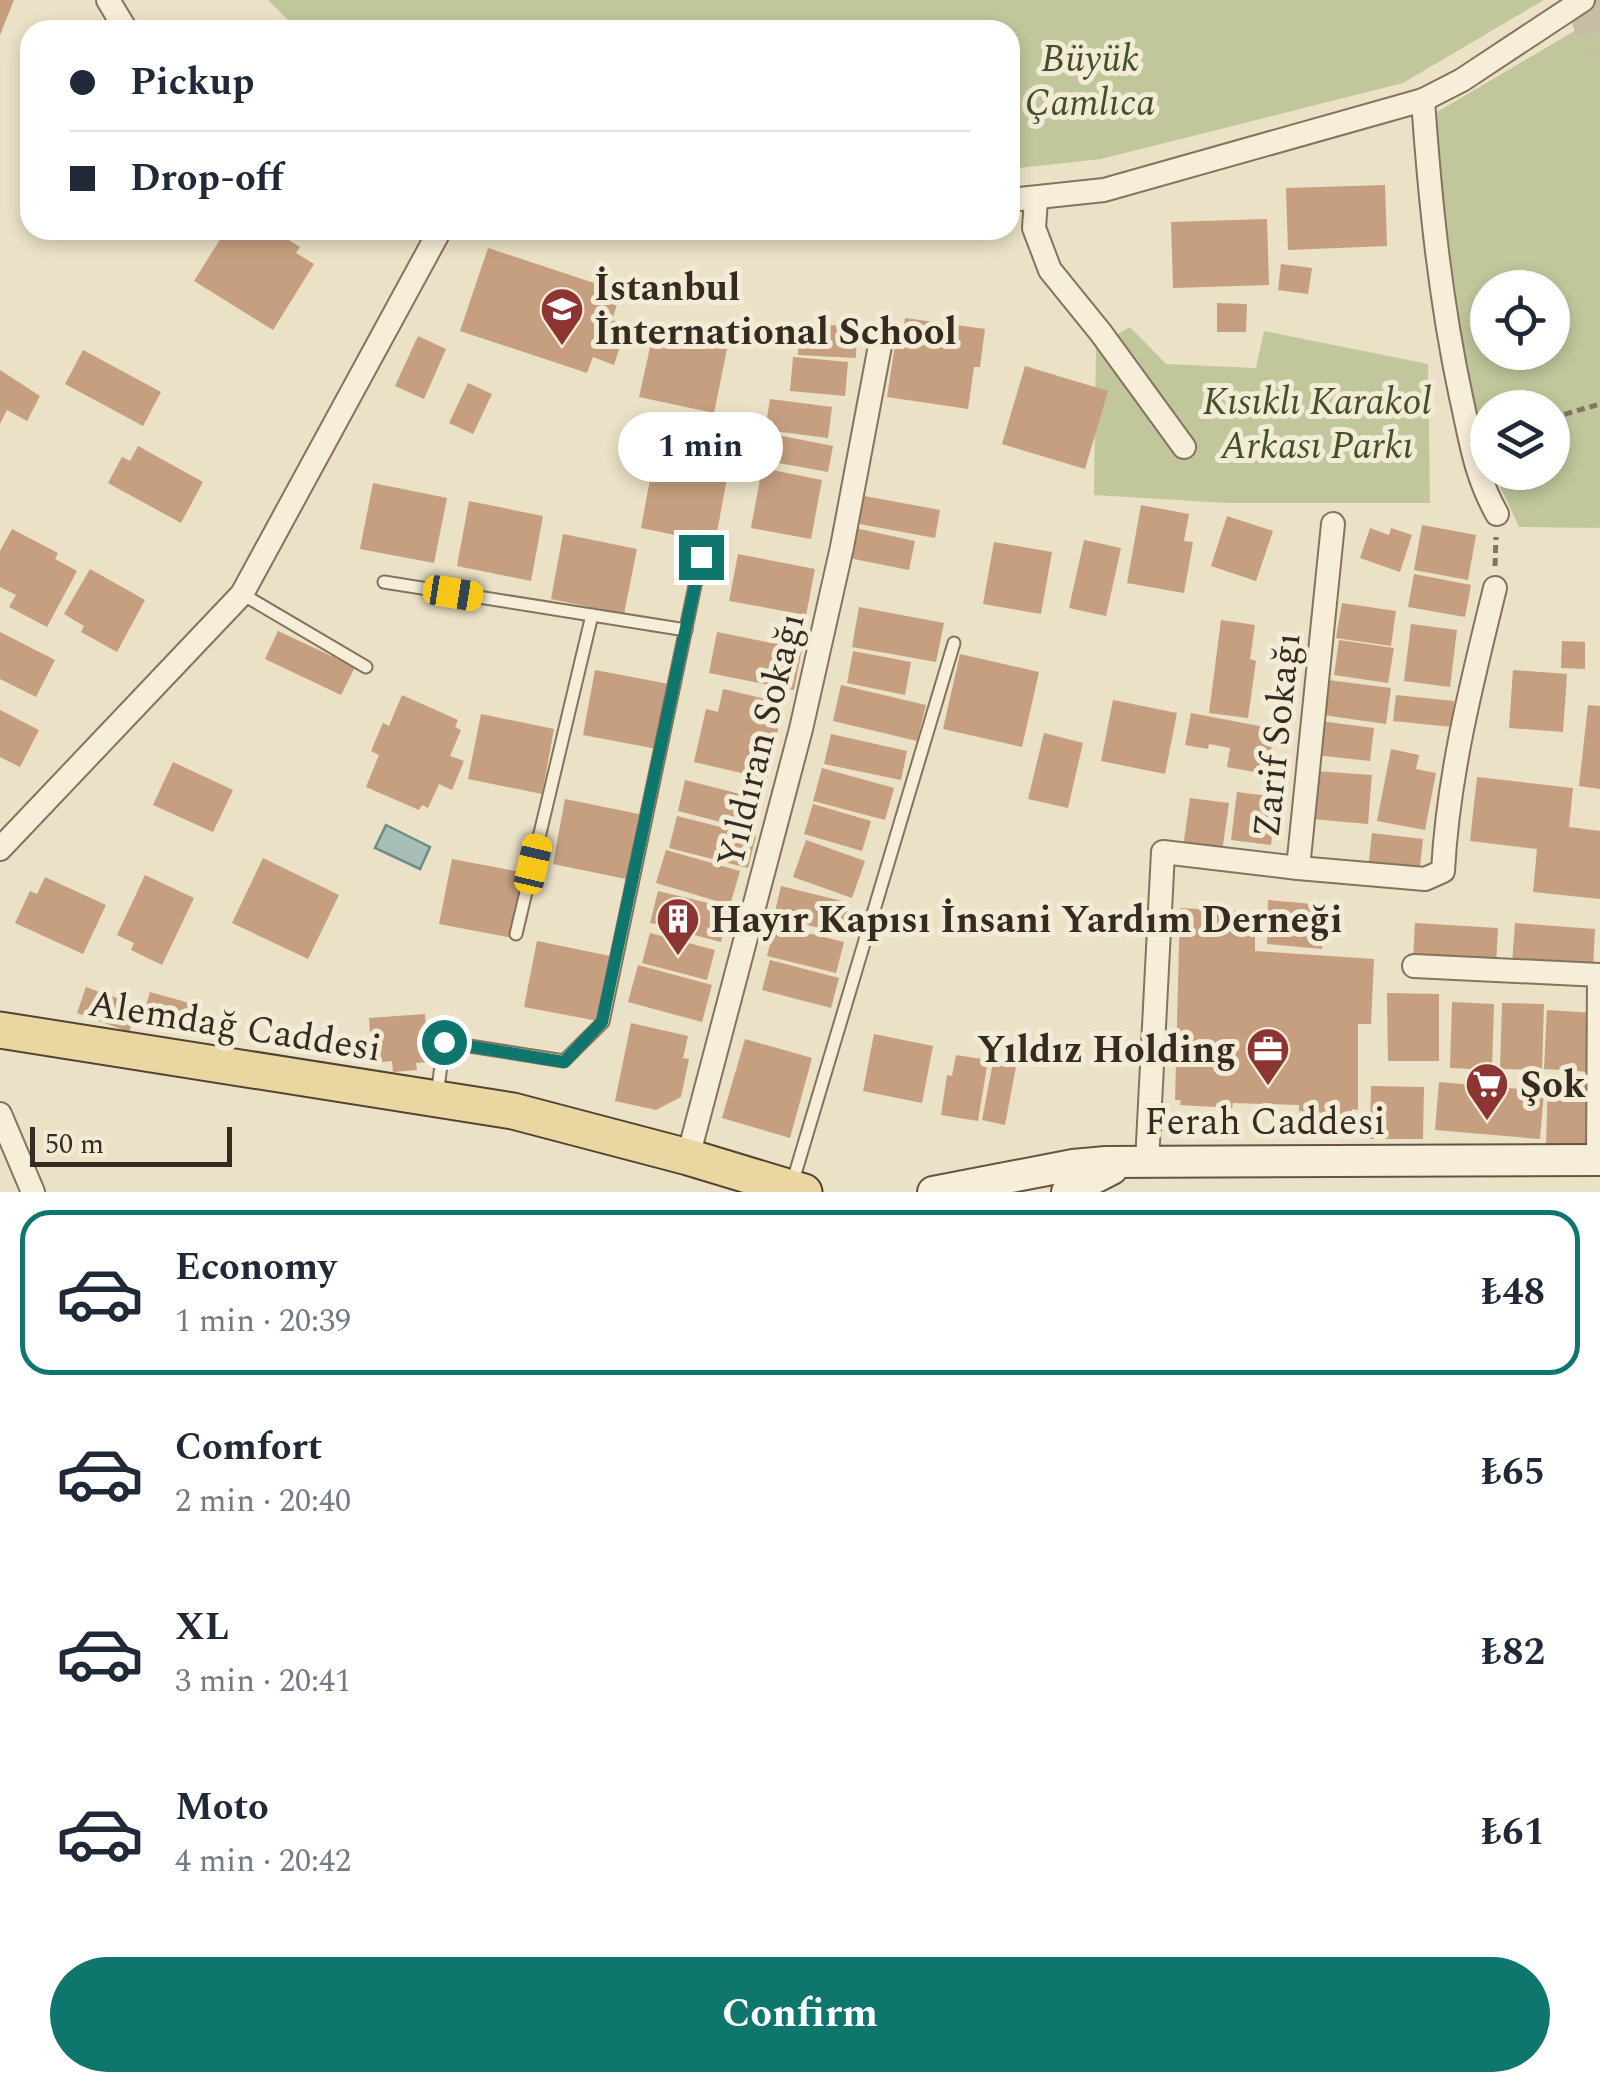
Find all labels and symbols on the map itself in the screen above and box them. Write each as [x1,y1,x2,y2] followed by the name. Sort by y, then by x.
[1025,31,1155,133] park label: Büyük Çamlıca
[594,260,957,362] place label: İstanbul İnternational School
[539,286,585,347] school or university icon: İstanbul İnternational School
[1203,374,1432,476] park label: Kısıklı Karakol Arkası Parkı
[618,412,784,482] callout: 1 min
[679,535,724,580] route end
[421,573,485,613] car
[702,607,822,874] street label: Yıldıran Sokağı
[1238,630,1318,841] street label: Zarif Sokağı
[512,831,554,897] car
[710,892,1343,950] place label: Hayır Kapısı İnsani Yardım Derneği
[655,896,701,957] building icon: Hayır Kapısı İnsani Yardım Derneği
[84,975,385,1079] street label: Alemdağ Caddesi
[422,1020,467,1065] route start
[977,1022,1236,1080] place label: Yıldız Holding
[1245,1026,1291,1087] office icon: Yıldız Holding
[1520,1057,1586,1115] place label: Şok
[1464,1061,1510,1122] supermarket icon: Şok
[1144,1094,1386,1152] street label: Ferah Caddesi
[30,1122,232,1166] scale bar

